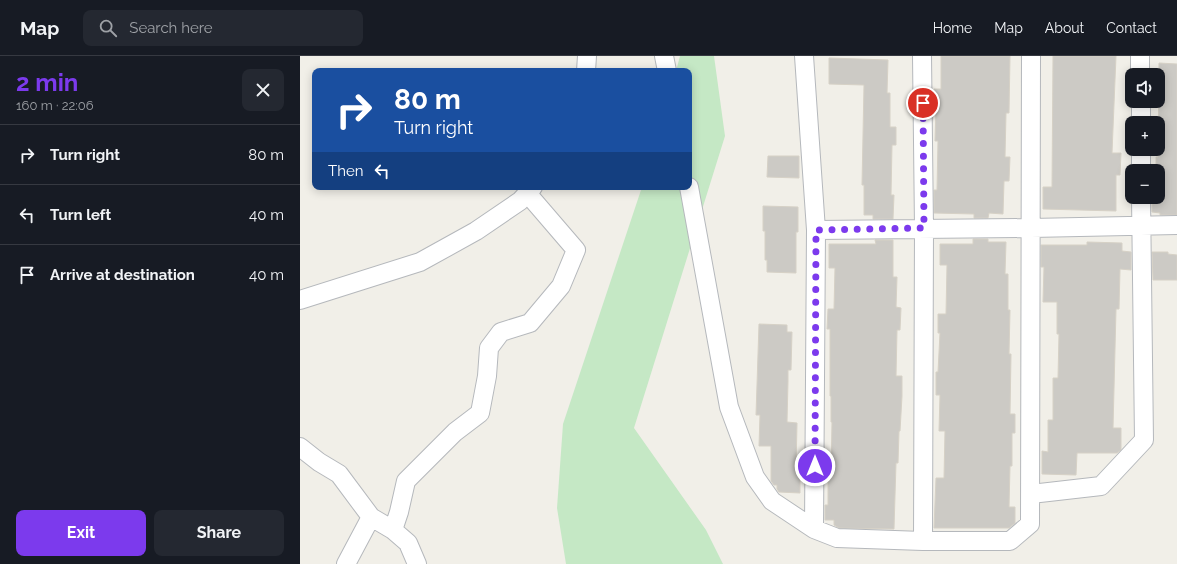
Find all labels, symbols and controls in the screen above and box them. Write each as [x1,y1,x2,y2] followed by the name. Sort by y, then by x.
[83,10,363,46] search box
[20,17,59,39] text: Map
[97,17,119,39] icon: search
[129,19,213,37] text: Search here
[933,20,972,36] text: Home
[994,20,1023,36] text: Map
[1045,20,1084,36] text: About
[1106,20,1157,36] text: Contact
[16,68,78,97] text: 2 min
[1125,68,1165,204] map controls
[1125,68,1165,108] button: sound
[242,69,284,111] button: close
[394,83,461,116] text: 80 m
[328,84,380,136] icon: right
[906,86,940,120] pin
[912,92,934,114] icon: arrive
[16,98,94,113] text: 160 m · 22:06
[1125,116,1165,156] button: +
[394,117,473,138] text: Turn right
[16,144,38,166] icon: right
[50,146,120,164] text: Turn right
[248,146,284,164] text: 80 m
[371,160,393,182] icon: left
[328,162,363,180] text: Then
[1125,164,1165,204] button: −
[16,204,38,226] icon: left
[50,206,111,224] text: Turn left
[249,206,284,224] text: 40 m
[16,264,38,286] icon: arrive
[50,266,195,284] text: Arrive at destination
[249,266,284,284] text: 40 m
[794,445,836,487] position arrow
[16,510,146,556] button: Exit
[154,510,284,556] button: Share

